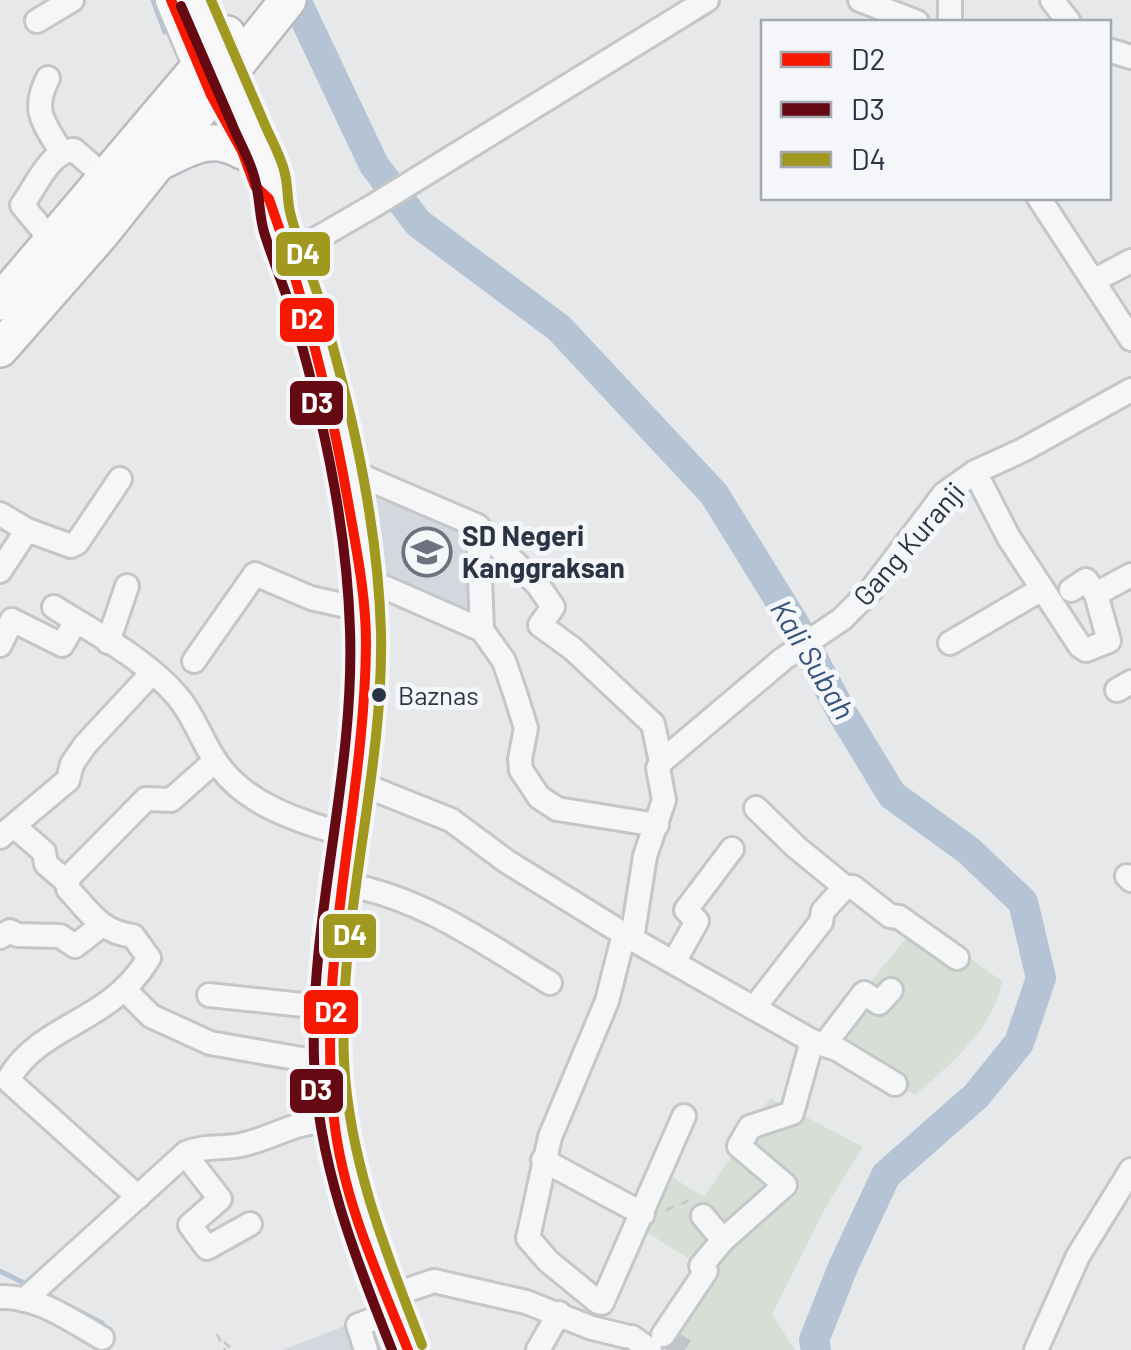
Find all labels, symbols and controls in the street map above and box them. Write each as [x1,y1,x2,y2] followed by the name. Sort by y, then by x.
[761,20,1111,200] legend
[851,40,886,76] text: D2
[851,90,885,126] text: D3
[851,140,886,176] text: D4
[274,230,332,278] line badge: D4
[286,236,320,270] text: D4
[278,296,336,344] line badge: D2
[291,301,323,335] text: D2
[288,379,345,427] line badge: D3
[301,385,333,419] text: D3
[845,475,971,612] street label: Gang Kuranji
[462,518,625,584] place label: SD Negeri Kanggraksan
[401,526,453,578] school or university icon: SD Negeri Kanggraksan
[764,593,863,725] water label: Kali Subah
[398,679,479,710] place label: Baznas
[369,685,389,705] marker: Baznas
[321,912,378,960] line badge: D4
[333,917,367,951] text: D4
[302,988,360,1036] line badge: D2
[315,994,347,1028] text: D2
[288,1067,345,1115] line badge: D3
[300,1072,332,1106] text: D3

